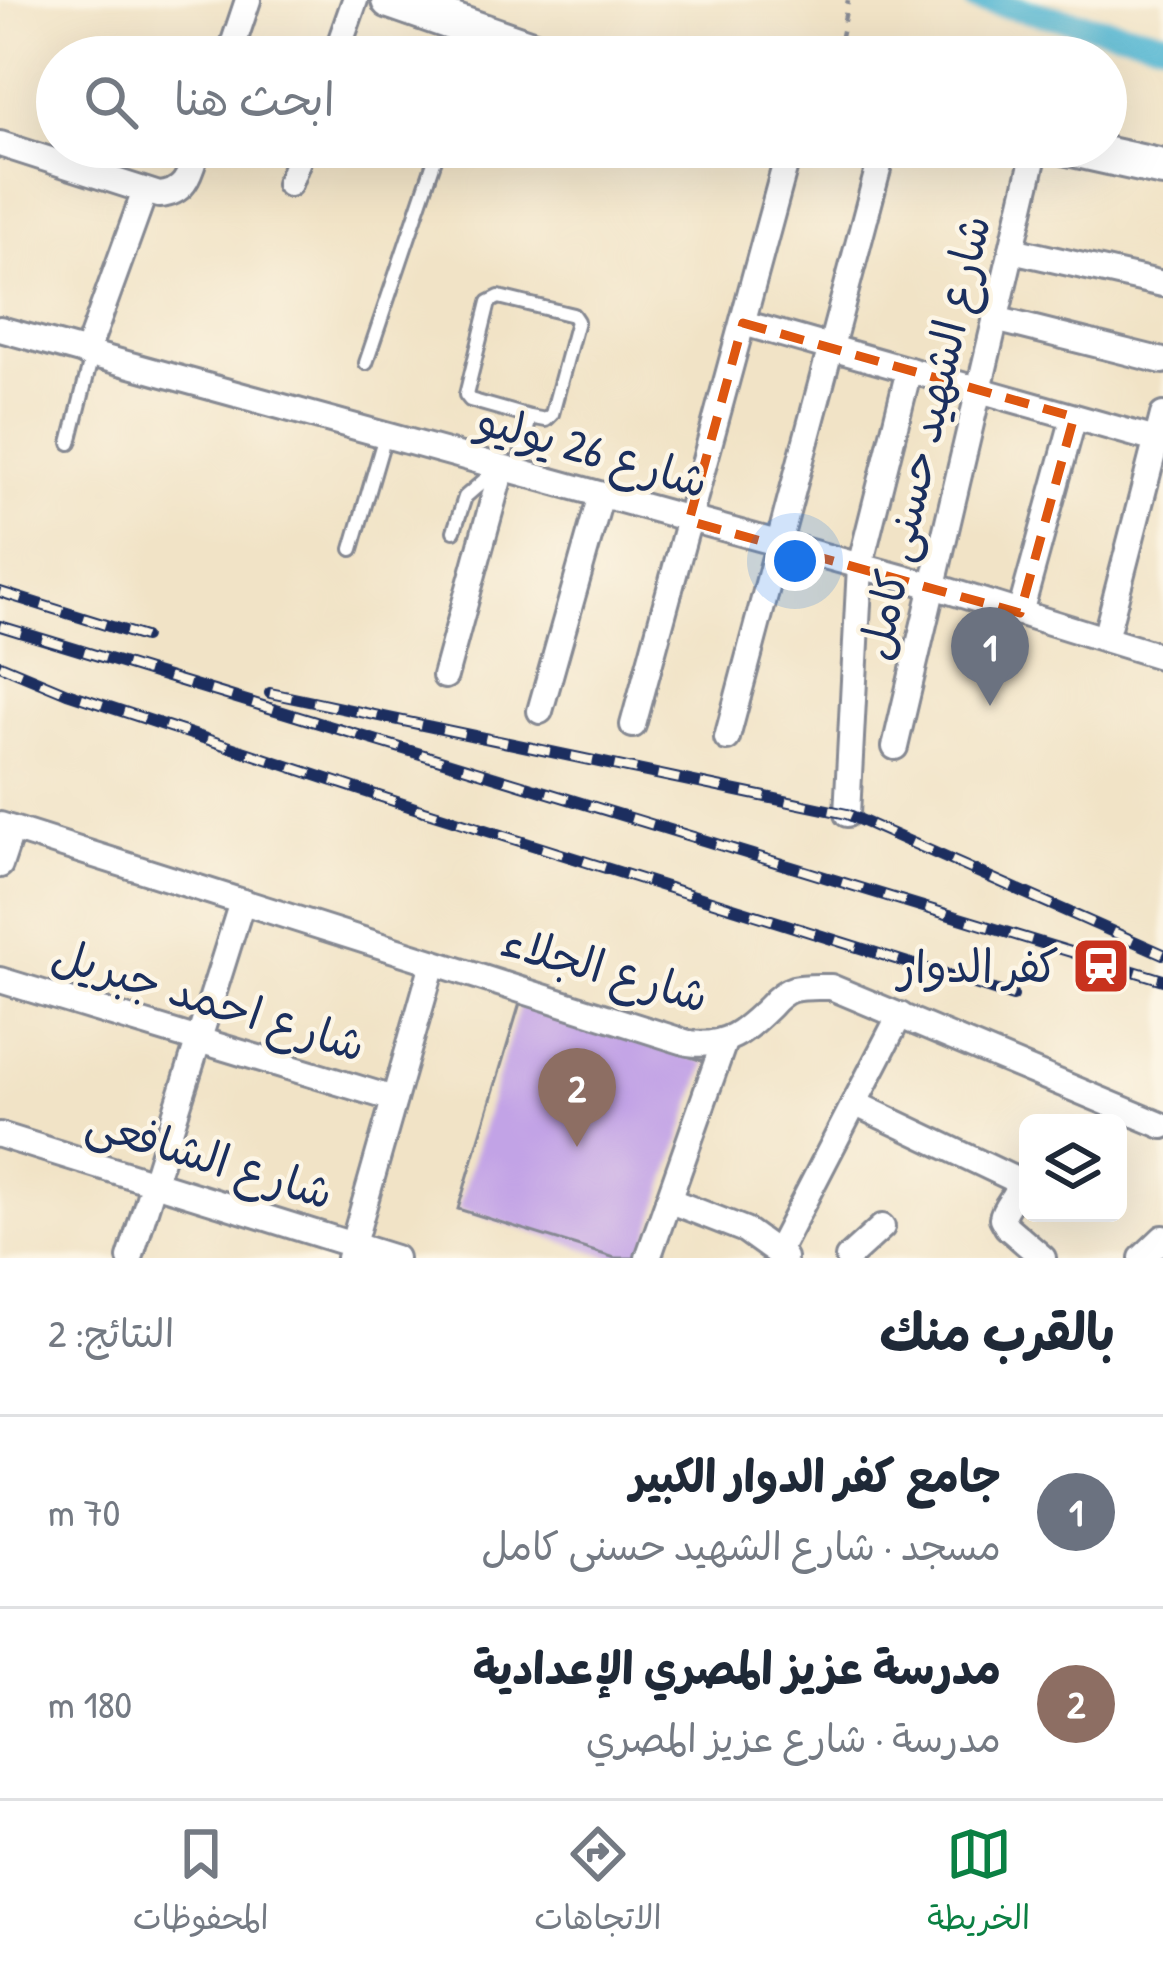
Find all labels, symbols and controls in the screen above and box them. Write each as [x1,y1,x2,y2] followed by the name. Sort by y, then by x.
[36,36,1127,168] search box
[174,68,335,129] text: ابحث هنا
[78,69,144,135] icon: search
[843,209,1006,666] street label: شارع الشهيد حسنى كامل
[468,387,716,513] street label: شارع 26 يوليو
[765,531,825,591] your location
[951,607,1029,706] pin: 1
[494,909,716,1028] street label: شارع الجلاء
[45,922,373,1077] street label: شارع احمد جبريل
[894,935,1059,996] place label: كفر الدوار
[1070,935,1132,997] station icon: كفر الدوار
[538,1048,616,1147] pin: 2
[79,1090,341,1225] street label: شارع الشافعى
[1019,1114,1127,1222] map controls
[1019,1114,1127,1222] button: layers
[880,1297,1115,1366] text: بالقرب منك
[48,1306,174,1359] text: النتائج: 2
[630,1445,1001,1506] text: جامع كفر الدوار الكبير
[48,1485,120,1538] text: 70 m
[1069,1485,1083,1538] text: 1
[481,1519,1001,1572] text: مسجد · شارع الشهيد حسنى كامل
[473,1637,1001,1698] text: مدرسة عزيز المصري الإعدادية
[48,1677,132,1730] text: 180 m
[1067,1677,1085,1730] text: 2
[586,1711,1001,1764] text: مدرسة · شارع عزيز المصري
[133,1821,269,1947] tab: المحفوظات
[534,1821,662,1947] tab: الاتجاهات
[927,1821,1030,1947] tab: الخريطة

